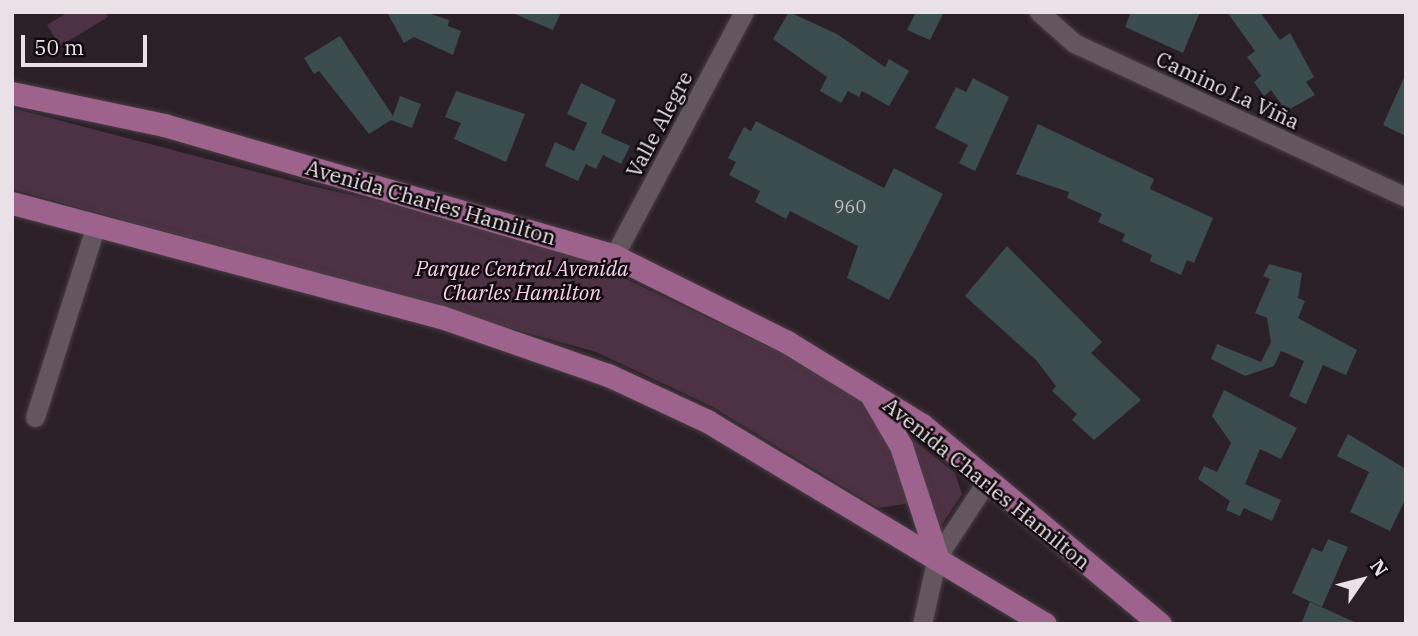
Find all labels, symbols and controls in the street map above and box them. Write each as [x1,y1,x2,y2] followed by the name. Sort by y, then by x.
[24,21,150,65] scale bar
[34,33,84,61] text: 50 m
[1152,46,1304,134] street label: Camino La Viña
[621,67,697,181] street label: Valle Alegre
[303,154,559,250] street label: Avenida Charles Hamilton
[834,196,866,218] house number: 960
[416,255,628,305] park label: Parque Central Avenida Charles Hamilton
[878,392,1096,574] street label: Avenida Charles Hamilton
[1327,545,1397,615] north arrow
[1365,555,1393,581] text: N

